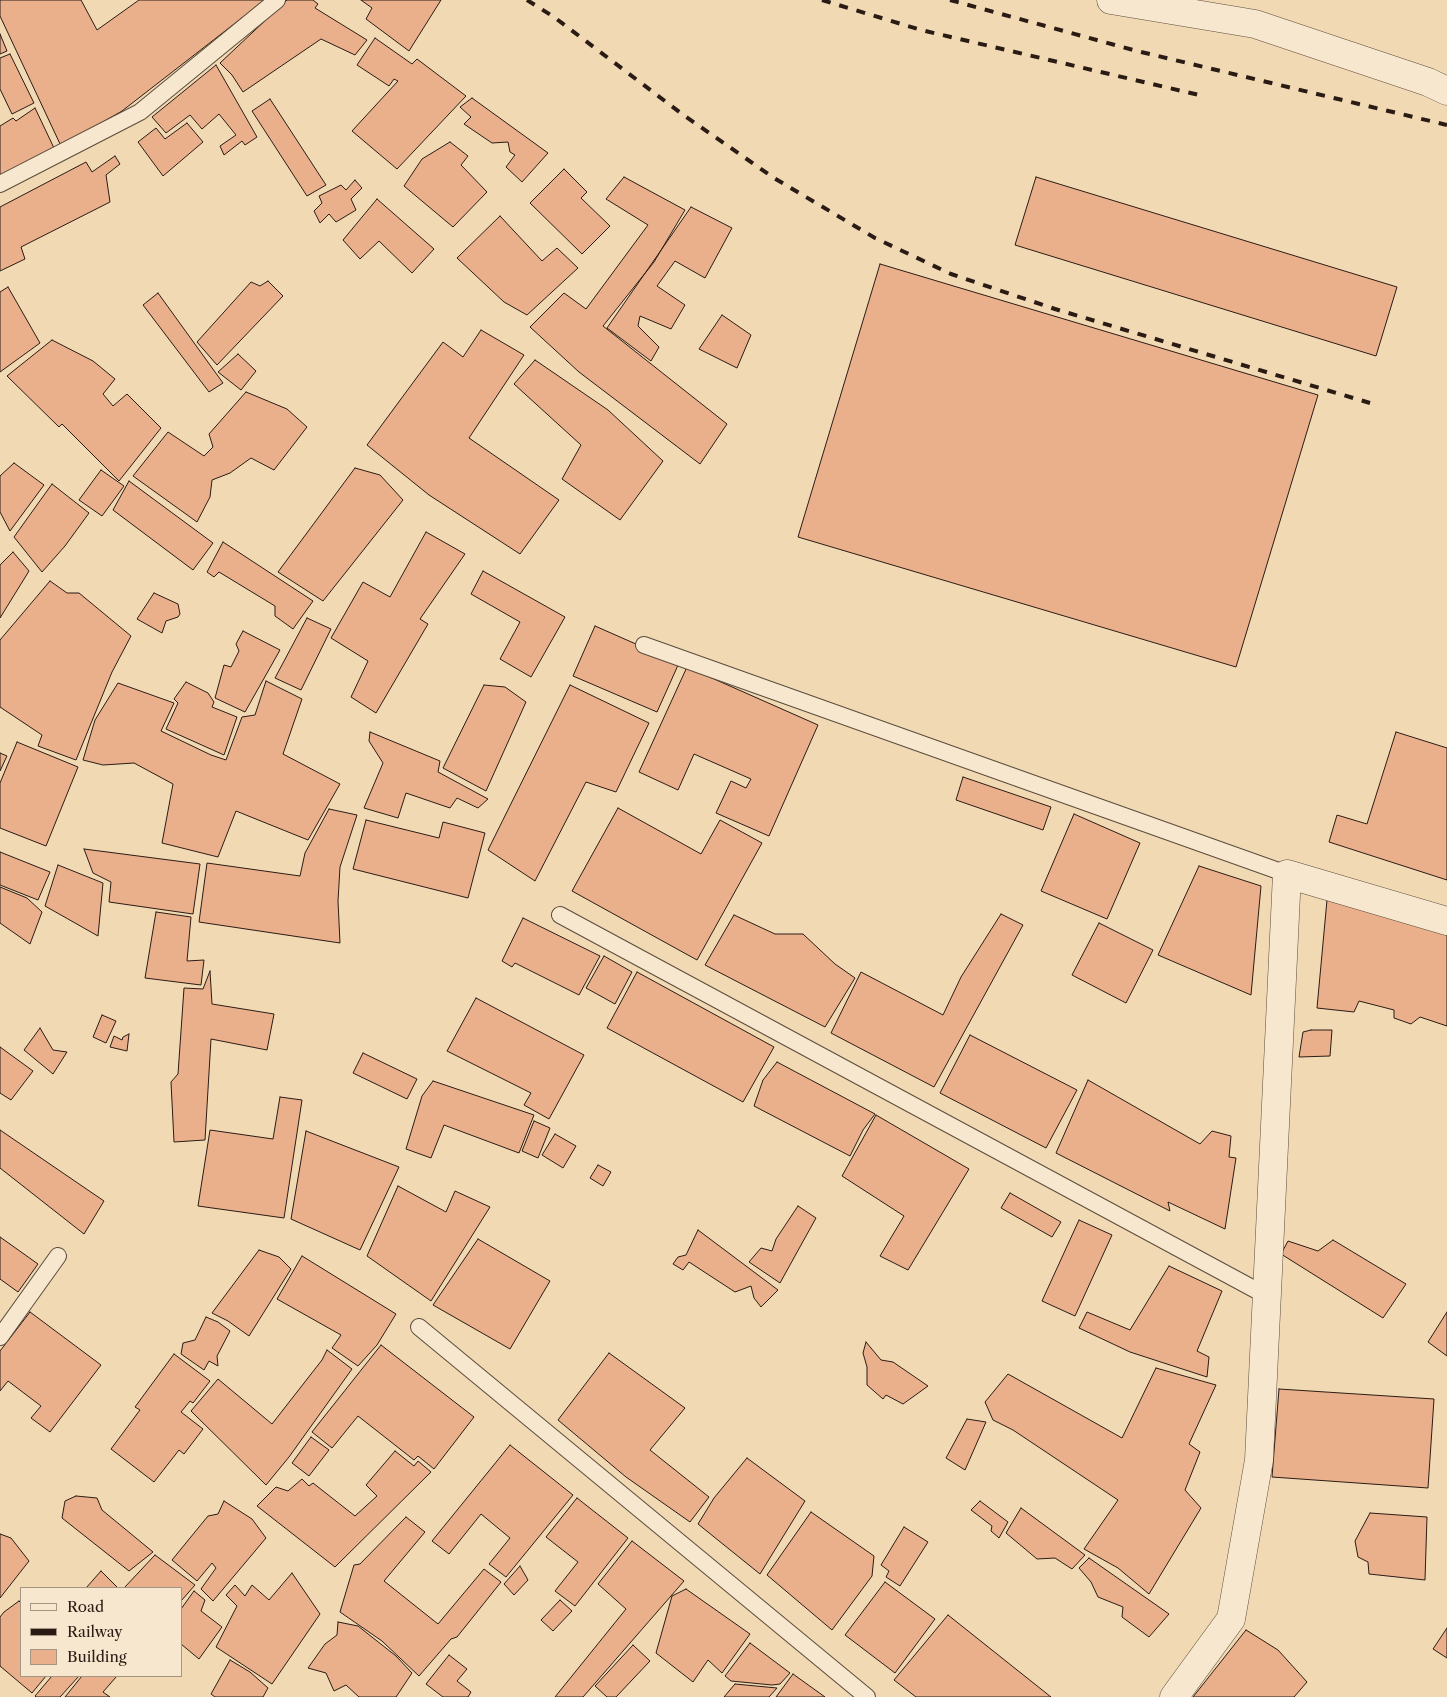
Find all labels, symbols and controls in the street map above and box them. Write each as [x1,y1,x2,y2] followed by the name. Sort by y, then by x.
[20,1587,182,1677] legend
[67,1597,104,1616] text: Road
[67,1622,123,1641] text: Railway
[67,1647,127,1666] text: Building

